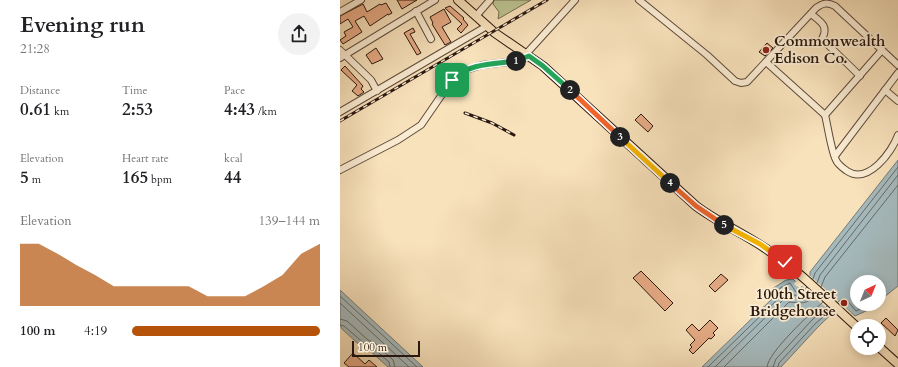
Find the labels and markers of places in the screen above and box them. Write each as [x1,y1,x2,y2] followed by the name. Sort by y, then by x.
[774,31,886,68] place label: Commonwealth Edison Co.
[761,45,771,55] marker: Commonwealth Edison Co.
[506,51,526,71] pin: 1
[435,63,469,97] pin
[560,80,580,100] pin: 2
[610,127,630,147] pin: 3
[660,173,680,193] pin: 4
[714,215,734,235] pin: 5
[768,245,802,279] pin
[750,284,837,321] place label: 100th Street Bridgehouse
[839,298,849,308] marker: 100th Street Bridgehouse

